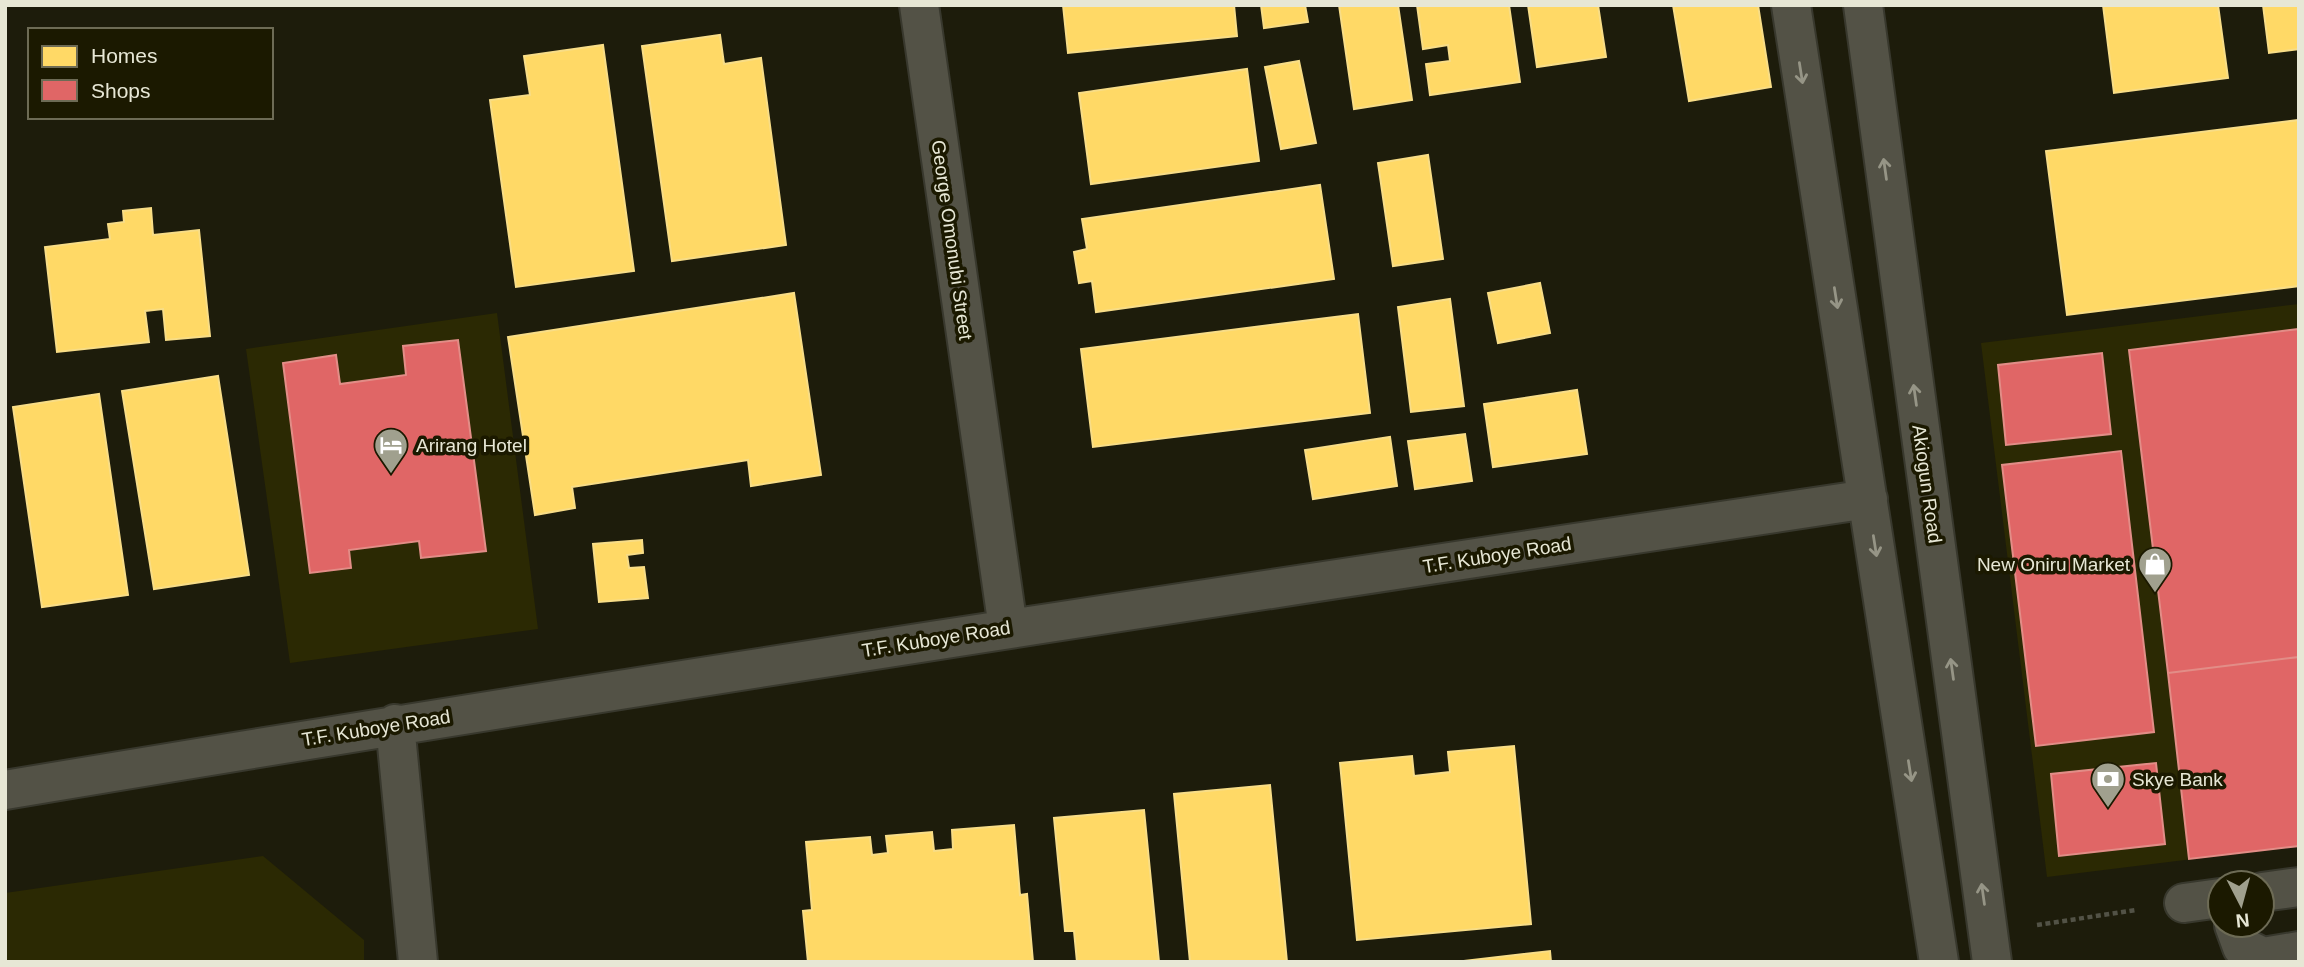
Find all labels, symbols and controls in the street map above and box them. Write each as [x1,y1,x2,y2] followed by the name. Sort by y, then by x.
[28,28,273,119] legend
[91,44,158,67] text: Homes
[1795,61,1808,84] one-way arrow
[91,79,151,102] text: Shops
[928,139,977,342] street label: George Omonubi Street
[1878,158,1891,181] one-way arrow
[1830,286,1843,308] one-way arrow
[1908,384,1921,407] one-way arrow
[1908,423,1946,545] street label: Akiogun Road
[372,426,410,475] hotel icon: Arirang Hotel
[416,435,527,456] place label: Arirang Hotel
[1421,533,1573,577] street label: T.F. Kuboye Road
[1869,535,1882,557] one-way arrow
[2136,545,2174,594] shop icon: New Oniru Market
[1977,554,2131,575] place label: New Oniru Market
[860,617,1012,661] street label: T.F. Kuboye Road
[1945,658,1958,681] one-way arrow
[300,706,452,750] street label: T.F. Kuboye Road
[1904,759,1917,782] one-way arrow
[2089,760,2127,809] bank icon: Skye Bank
[2132,769,2223,790] place label: Skye Bank
[2206,869,2276,939] north arrow
[1976,883,1989,906] one-way arrow
[2235,909,2251,932] text: N

